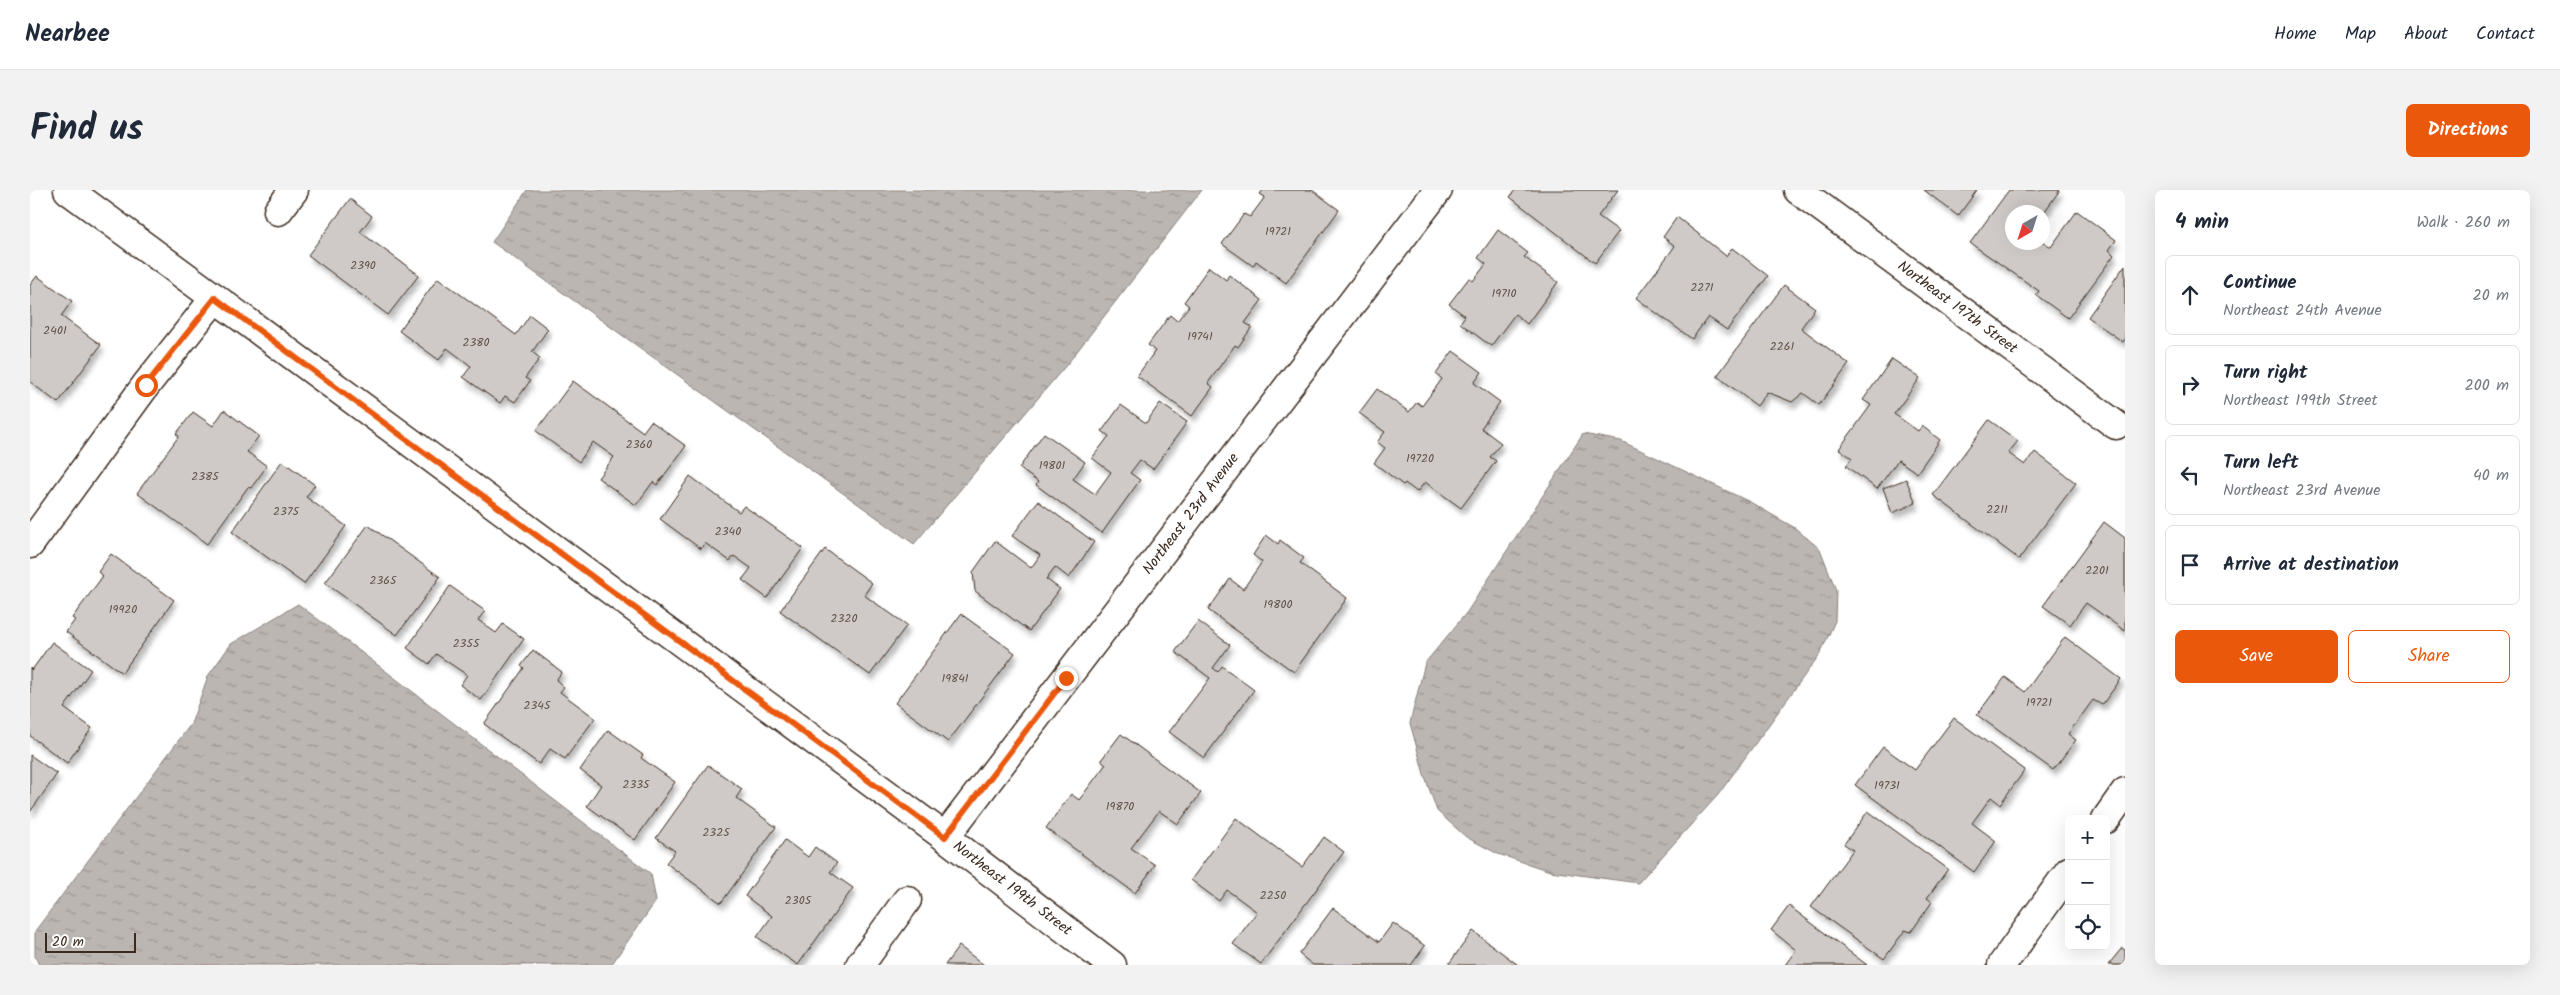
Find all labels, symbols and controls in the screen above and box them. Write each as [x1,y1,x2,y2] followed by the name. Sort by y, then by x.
[25,15,110,54] text: Nearbee
[2274,20,2317,49] text: Home
[2345,20,2376,49] text: Map
[2404,20,2448,49] text: About
[2476,20,2535,49] text: Contact
[30,102,143,158] text: Find us
[2406,104,2530,157] button: Directions
[2005,205,2050,250] north arrow
[2175,206,2229,239] text: 4 min
[2417,210,2510,235] text: Walk · 260 m
[1265,222,1291,241] house number: 19721
[1892,255,2023,360] street label: Northeast 197th Street
[350,256,376,275] house number: 2390
[2223,268,2296,298] text: Continue
[1690,278,1714,297] house number: 2271
[2176,281,2204,309] icon: ahead
[2473,283,2509,308] text: 20 m
[1492,284,1516,303] house number: 19710
[2223,298,2382,323] text: Northeast 24th Avenue
[43,321,67,340] house number: 2401
[1187,327,1213,346] house number: 19741
[462,333,490,352] house number: 2380
[1770,337,1794,356] house number: 2261
[2223,358,2308,388] text: Turn right
[2176,371,2204,399] icon: right
[2465,373,2509,398] text: 200 m
[135,374,158,397] route start
[2223,388,2378,413] text: Northeast 199th Street
[626,435,652,454] house number: 2360
[1137,448,1246,580] street label: Northeast 23rd Avenue
[2223,448,2298,478] text: Turn left
[1406,449,1434,468] house number: 19720
[1039,456,1066,475] house number: 19801
[2176,461,2204,489] icon: left
[2473,463,2509,488] text: 40 m
[191,467,220,486] house number: 2385
[2223,478,2381,503] text: Northeast 23rd Avenue
[1986,500,2008,519] house number: 2211
[273,502,300,521] house number: 2375
[715,522,741,541] house number: 2340
[2223,550,2399,580] text: Arrive at destination
[2176,551,2204,579] icon: arrive
[2085,561,2109,580] house number: 2201
[370,571,398,590] house number: 2365
[1264,595,1292,614] house number: 19800
[109,600,137,619] house number: 19920
[831,609,857,628] house number: 2320
[2175,630,2338,683] button: Save
[2348,630,2510,683] button: Share
[453,634,481,653] house number: 2355
[1055,667,1078,690] route end
[941,669,969,688] house number: 19841
[2026,693,2052,712] house number: 19721
[524,696,552,715] house number: 2345
[622,775,651,794] house number: 2335
[1874,776,1900,795] house number: 19731
[1106,797,1134,816] house number: 19870
[2065,815,2110,950] map controls
[2065,815,2110,860] button: +
[702,823,731,842] house number: 2325
[947,835,1077,942] street label: Northeast 199th Street
[2065,860,2110,905] button: −
[1260,886,1286,905] house number: 2250
[785,891,813,910] house number: 2305
[2065,905,2110,950] button: locate
[45,930,136,953] scale bar
[52,931,84,953] text: 20 m

